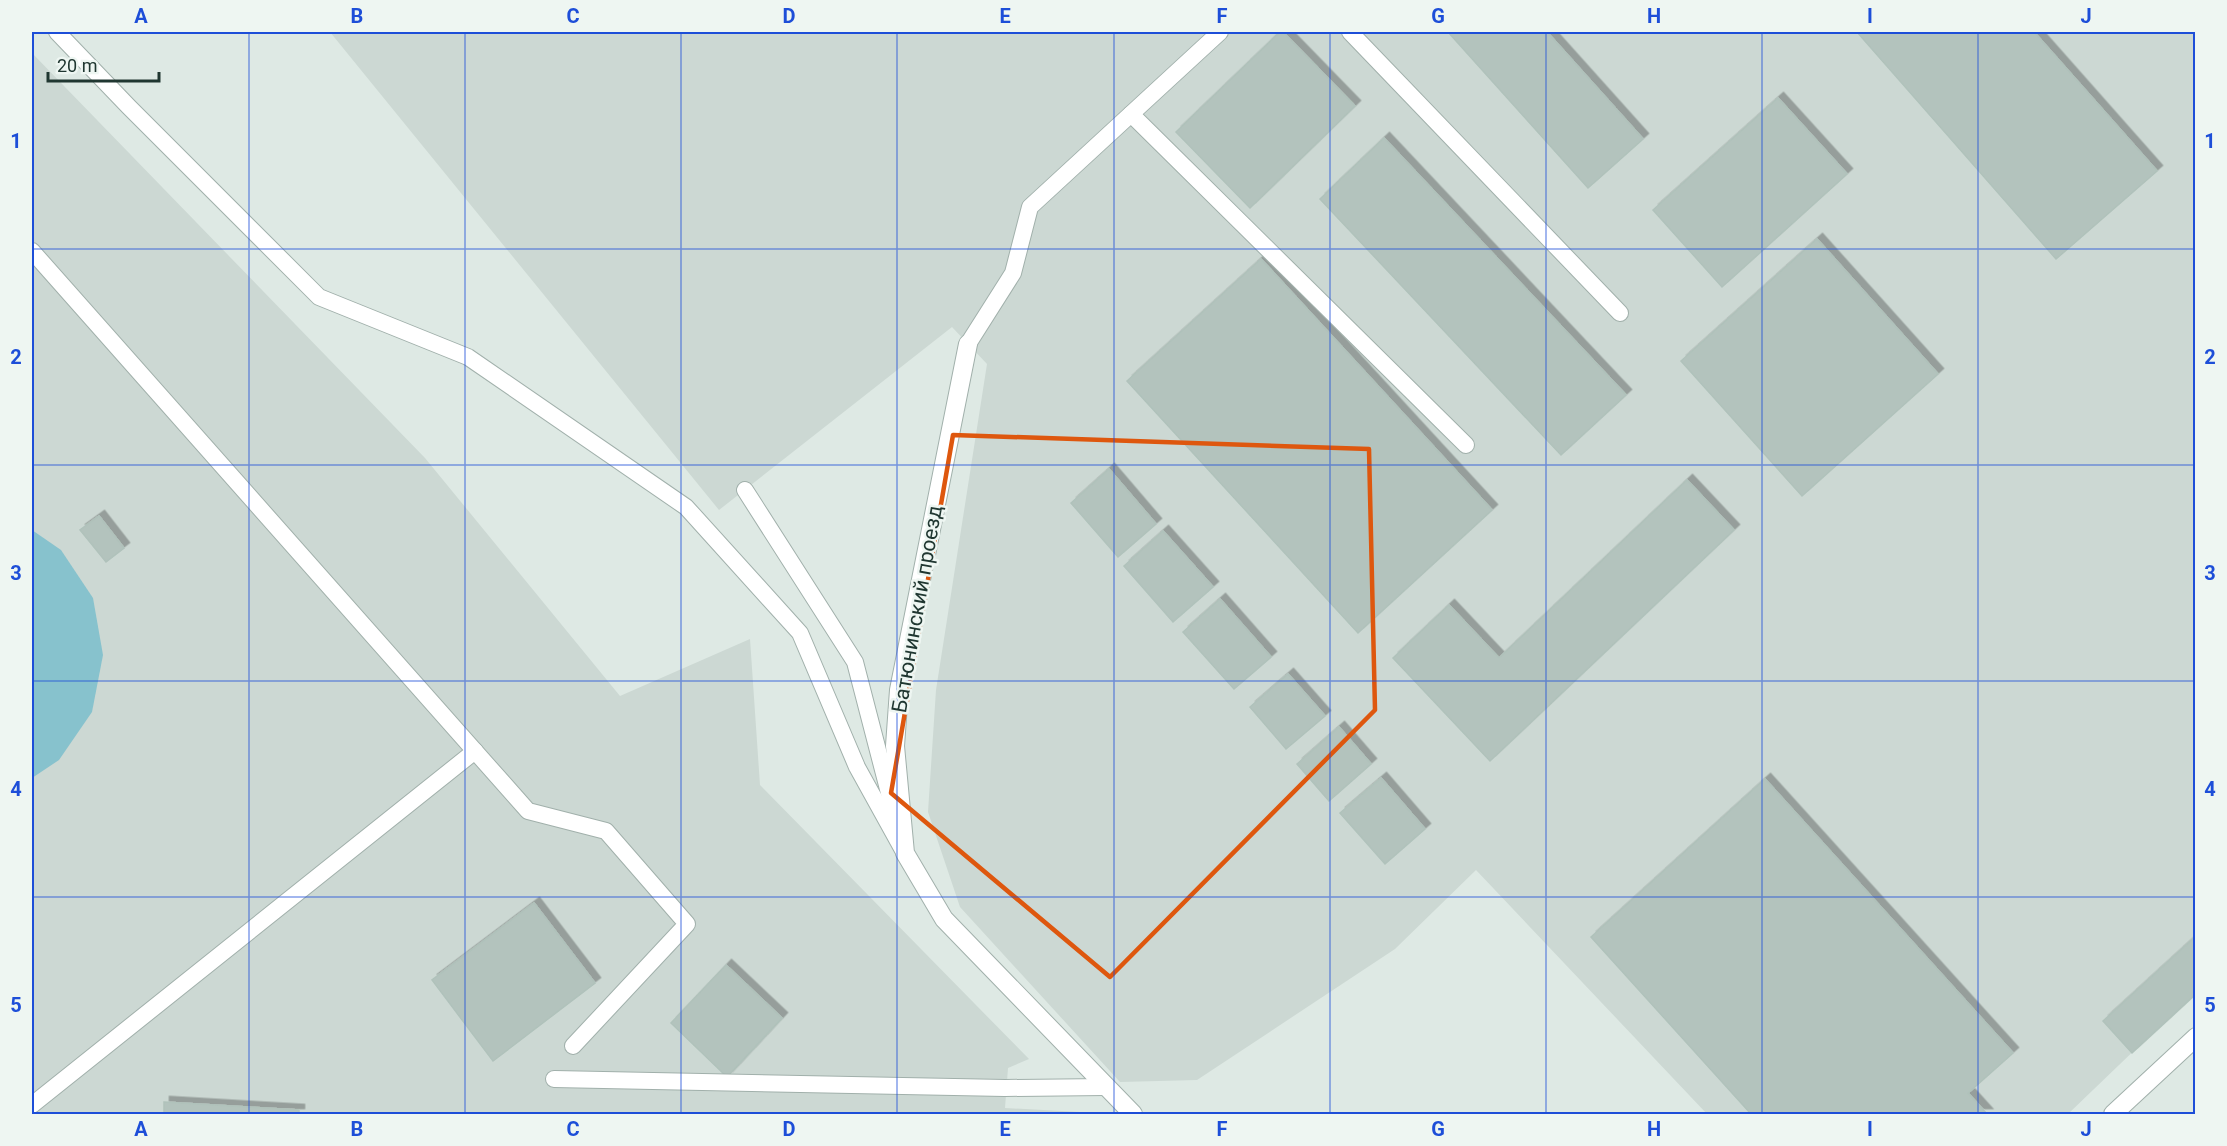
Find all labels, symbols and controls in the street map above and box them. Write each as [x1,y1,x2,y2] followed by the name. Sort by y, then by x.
[134,4,148,28] text: A
[351,4,363,28] text: B
[566,4,580,28] text: C
[783,4,796,28] text: D
[999,4,1011,28] text: E
[1217,4,1228,28] text: F
[1431,4,1445,28] text: G
[1647,4,1661,28] text: H
[1867,4,1873,28] text: I
[2080,4,2092,28] text: J
[48,45,159,83] scale bar
[57,55,97,76] text: 20 m
[10,129,22,153] text: 1
[2204,129,2216,153] text: 1
[10,345,22,369] text: 2
[2204,345,2216,369] text: 2
[887,503,947,715] street label: Батюнинский проезд
[10,561,22,585] text: 3
[2204,561,2216,585] text: 3
[10,777,22,801] text: 4
[2204,777,2216,801] text: 4
[10,993,22,1017] text: 5
[2204,993,2216,1017] text: 5
[134,1117,148,1141] text: A
[351,1117,363,1141] text: B
[566,1117,580,1141] text: C
[783,1117,796,1141] text: D
[999,1117,1011,1141] text: E
[1217,1117,1228,1141] text: F
[1431,1117,1445,1141] text: G
[1647,1117,1661,1141] text: H
[1867,1117,1873,1141] text: I
[2080,1117,2092,1141] text: J

